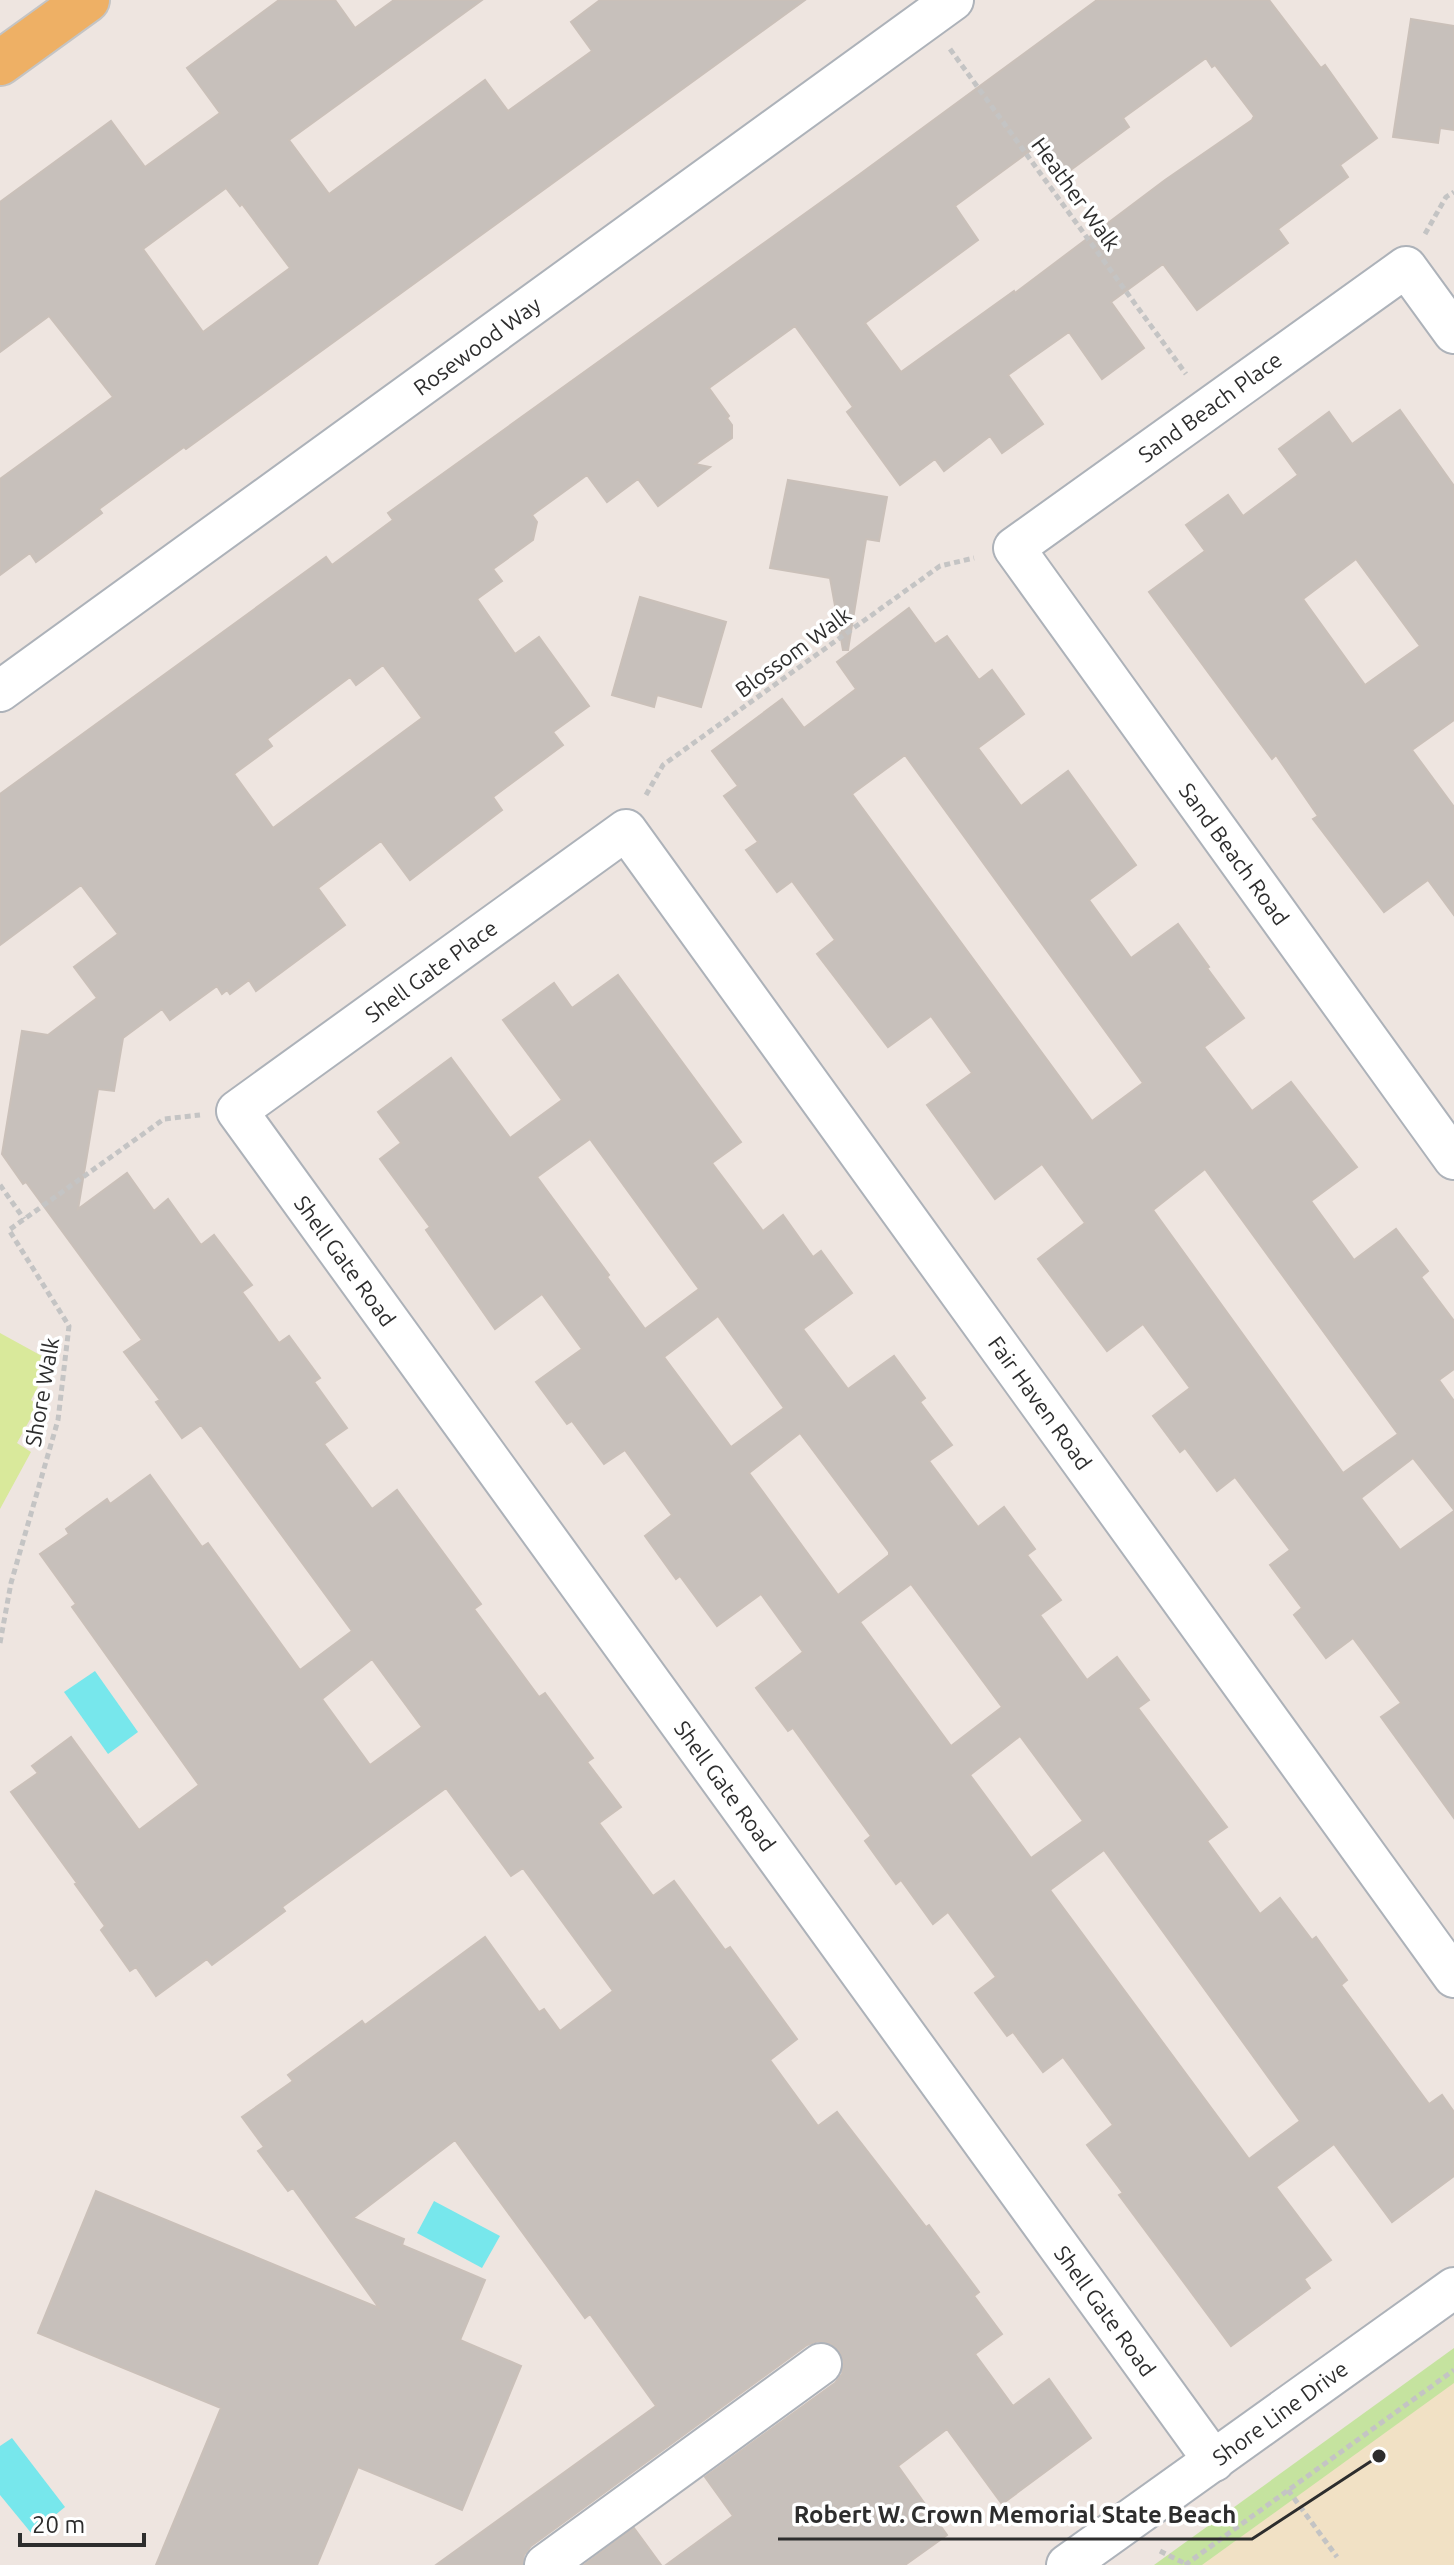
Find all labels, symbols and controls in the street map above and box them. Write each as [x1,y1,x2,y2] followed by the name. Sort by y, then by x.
[1027,132,1126,255] street label: Heather Walk
[408,291,545,400] street label: Rosewood Way
[1133,346,1286,467] street label: Sand Beach Place
[730,601,855,702] street label: Blossom Walk
[1175,778,1294,930] street label: Sand Beach Road
[360,914,502,1027] street label: Shell Gate Place
[290,1191,401,1331] street label: Shell Gate Road
[984,1331,1097,1474] street label: Fair Haven Road
[20,1335,63,1449] street label: Shore Walk
[670,1716,781,1856] street label: Shell Gate Road
[1050,2241,1161,2381] street label: Shell Gate Road
[1207,2355,1352,2470] street label: Shore Line Drive
[778,2491,1252,2539] callout: Robert W. Crown Memorial State Beach
[20,2497,144,2547] scale bar
[794,2501,1236,2528] text: Robert W. Crown Memorial State Beach
[32,2511,85,2538] text: 20 m

